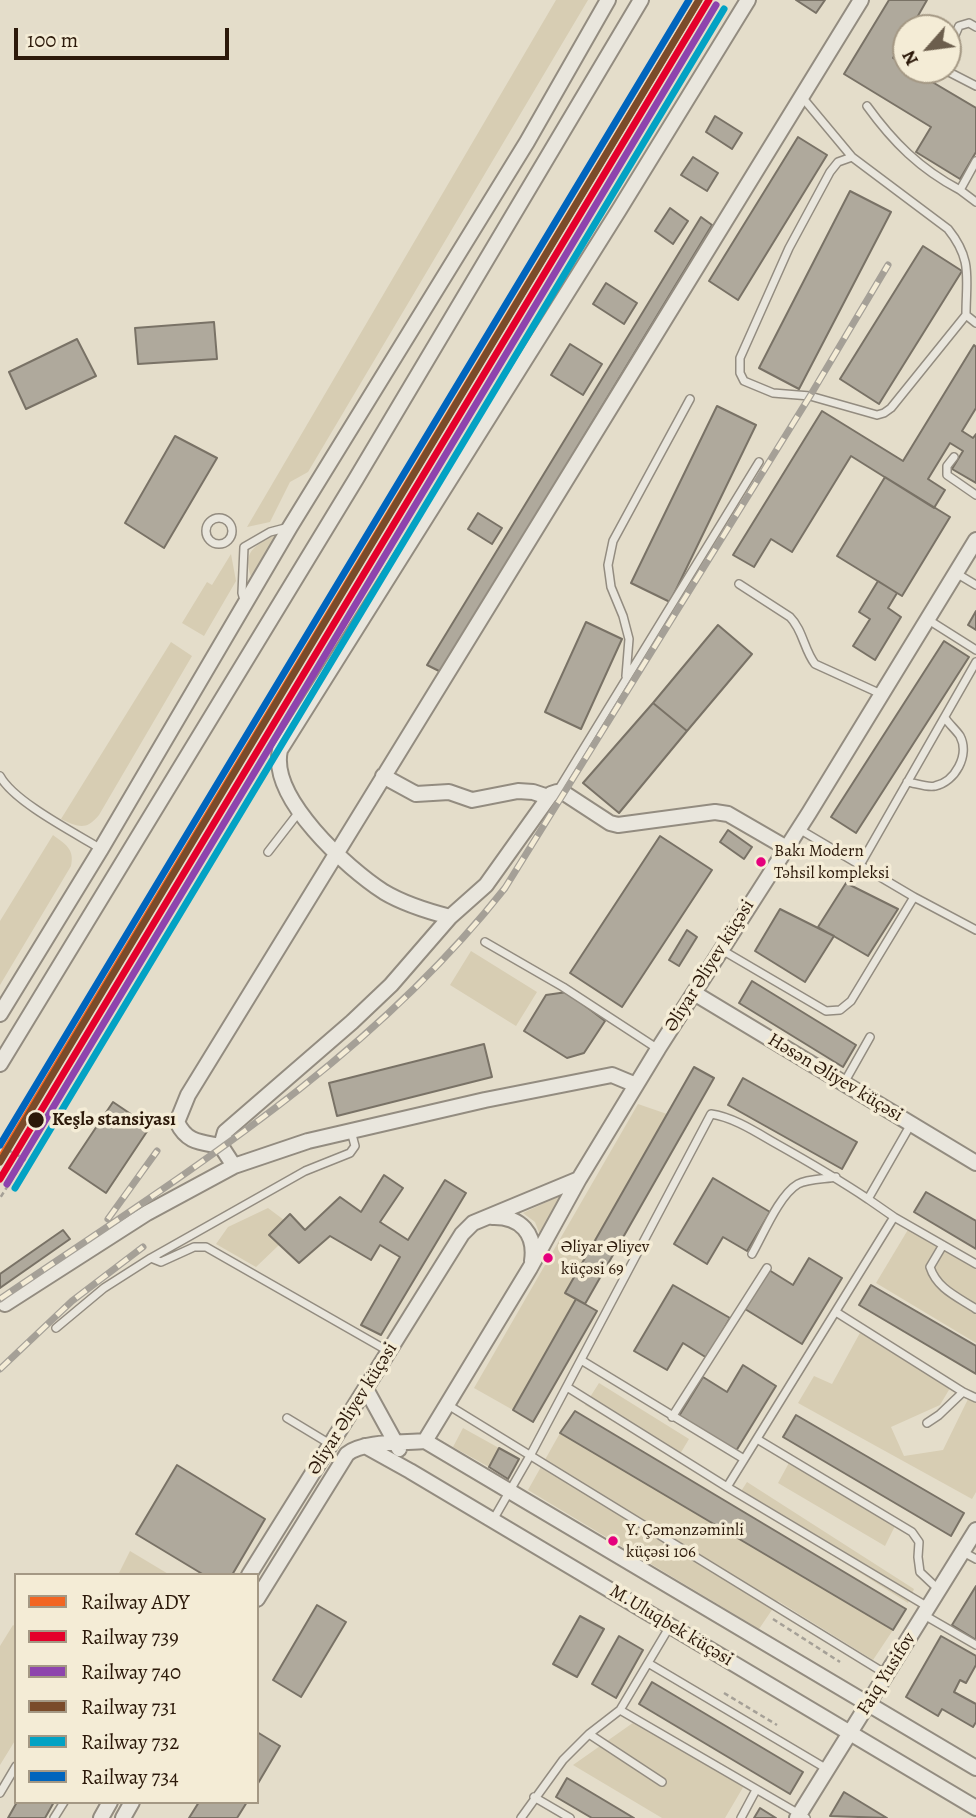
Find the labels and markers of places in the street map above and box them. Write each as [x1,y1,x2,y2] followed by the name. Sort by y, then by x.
[774,842,890,882] place label: Bakı Modern Təhsil kompleksi
[754,855,768,869] marker: Bakı Modern Təhsil kompleksi
[52,1109,176,1131] place label: Keşlə stansiyası
[26,1110,46,1130] marker: Keşlə stansiyası
[561,1238,649,1278] place label: Əliyar Əliyev küçəsi 69
[541,1251,555,1265] marker: Əliyar Əliyev küçəsi 69
[626,1521,744,1561] place label: Y. Çəmənzəminli küçəsi 106
[606,1534,620,1548] marker: Y. Çəmənzəminli küçəsi 106

